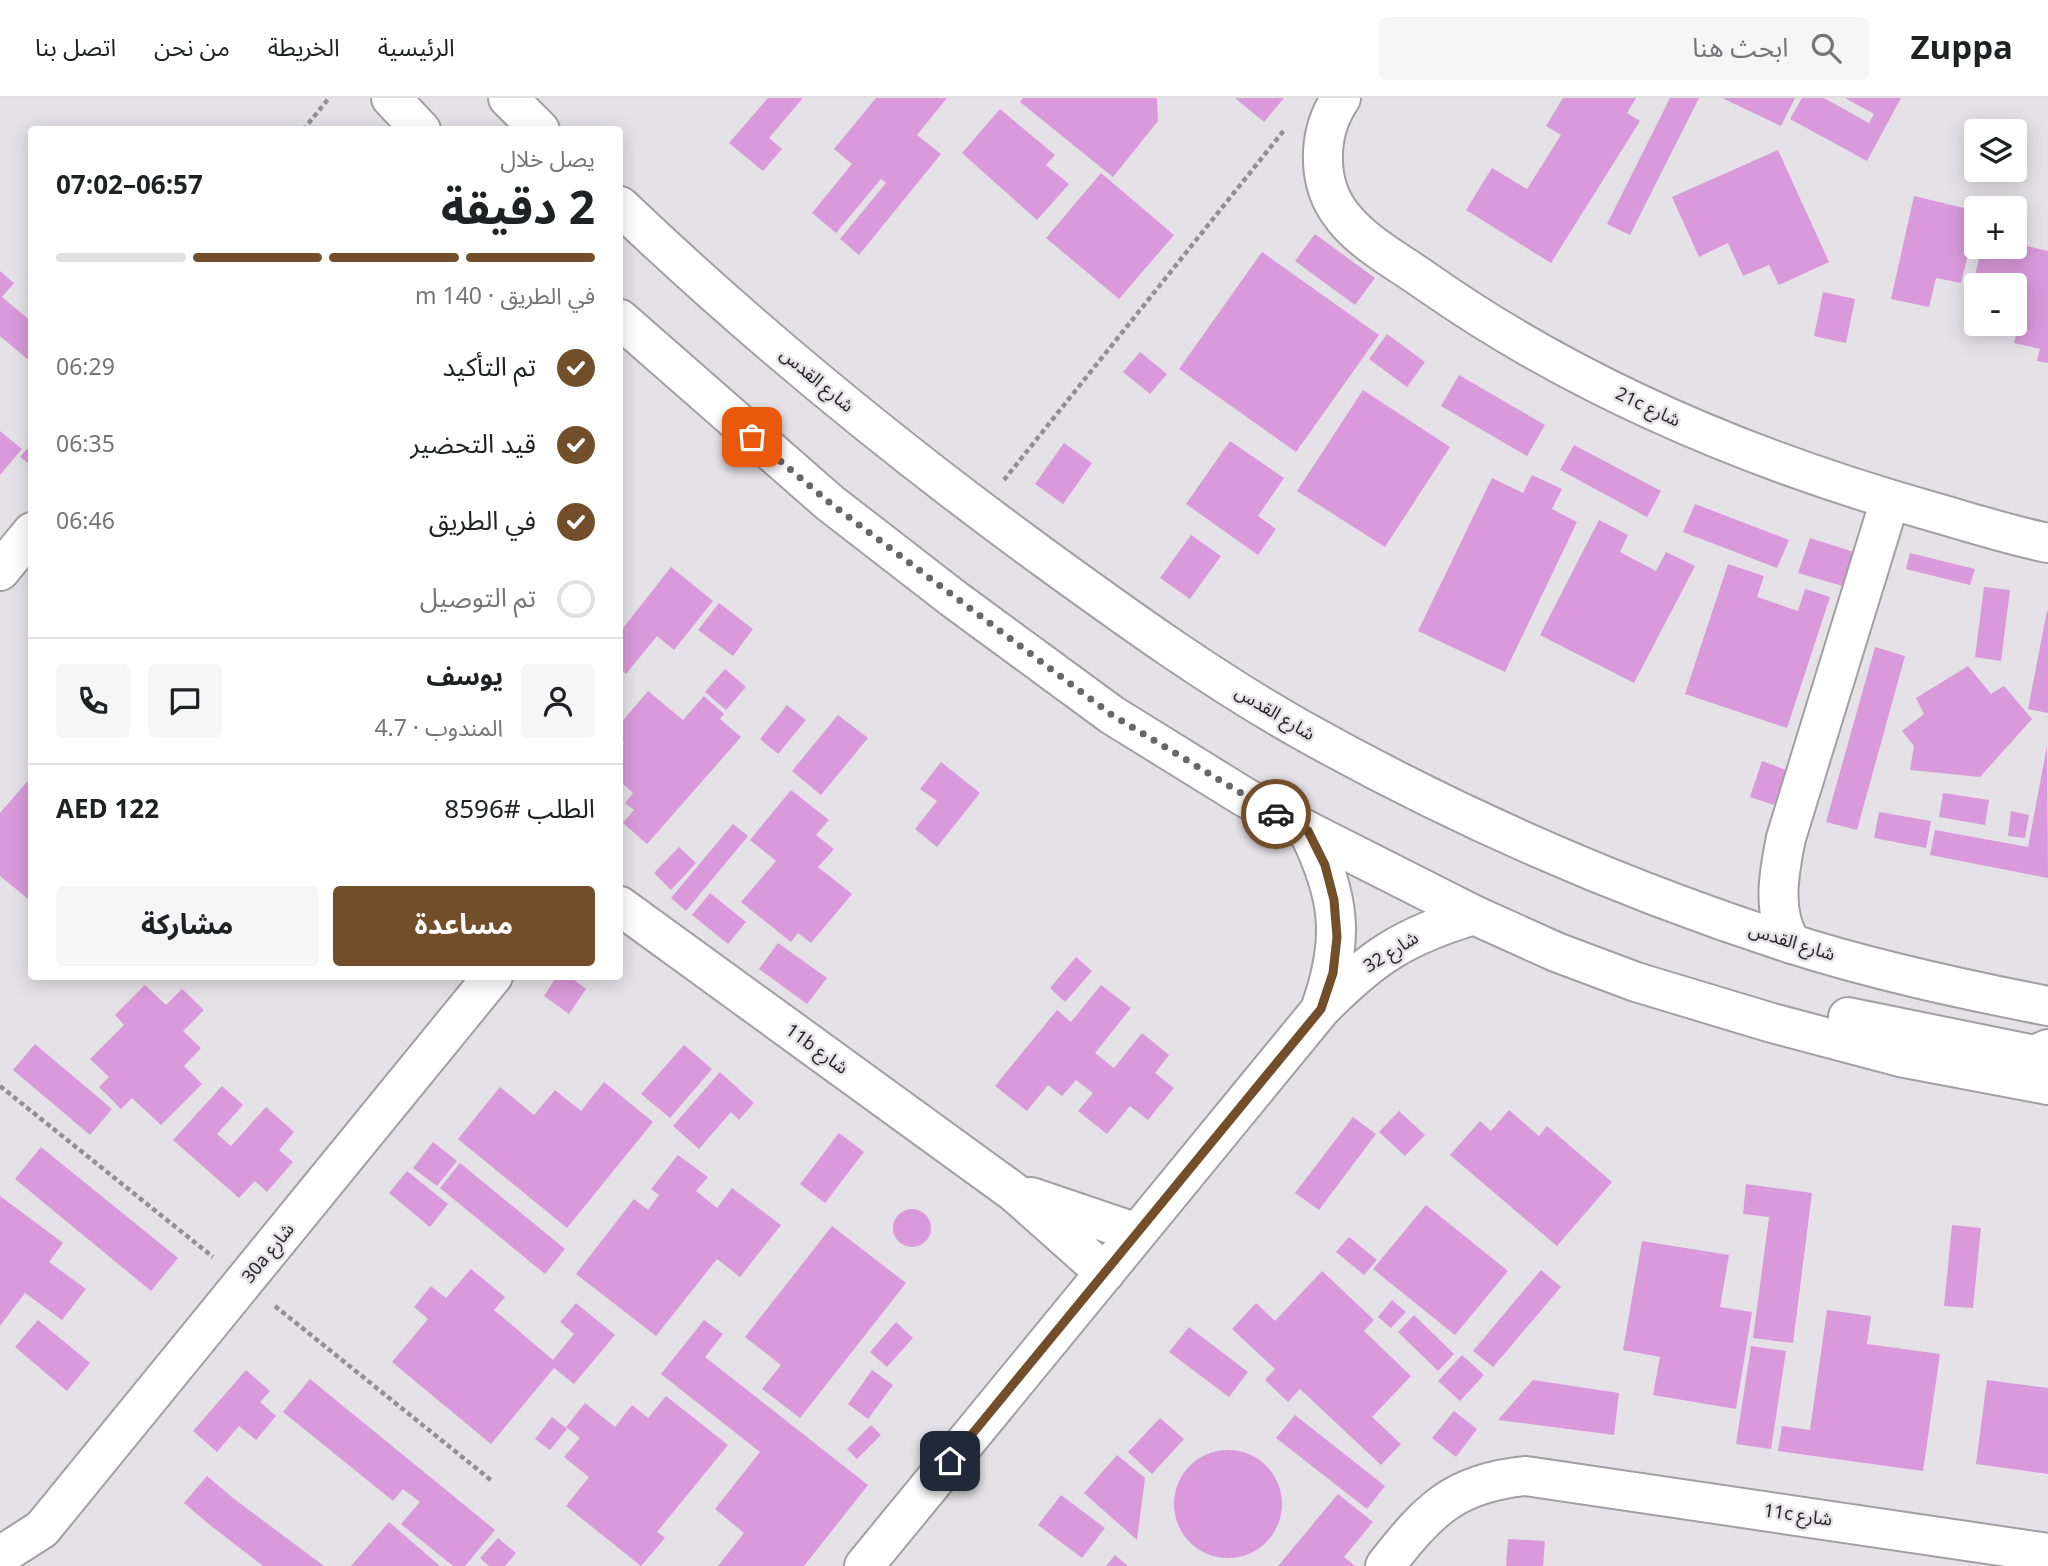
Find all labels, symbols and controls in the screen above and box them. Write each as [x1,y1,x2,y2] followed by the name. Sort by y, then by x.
[1911,14,2013,83] text: Zuppa
[1379,17,1869,80] search box
[1692,21,1789,76] text: ابحث هنا
[35,23,116,74] text: اتصل بنا
[154,23,230,74] text: من نحن
[268,23,340,74] text: الخريطة
[378,23,455,74] text: الرئيسية
[1807,29,1845,67] icon: search
[1964,119,2027,336] map controls
[1964,119,2027,182] button: layers
[500,135,595,184] text: يصل خلال
[56,158,203,213] text: 06:57–07:02
[441,161,595,258] text: 2 دقيقة
[1964,196,2027,259] button: +
[415,272,595,321] text: في الطريق · 140 m
[1964,273,2027,336] button: −
[771,337,863,423] street label: شارع القدس
[442,340,536,395] text: تم التأكيد
[56,343,115,392] text: 06:29
[557,349,595,387] icon: check
[1609,375,1687,439] street label: 21c شارع
[722,407,782,467] pin
[410,417,536,472] text: قيد التحضير
[733,418,771,456] icon: bag
[56,420,115,469] text: 06:35
[557,426,595,464] icon: check
[429,494,536,549] text: في الطريق
[56,497,115,546] text: 06:46
[557,503,595,541] icon: check
[420,571,536,626] text: تم التوصيل
[426,649,503,704] text: يوسف
[56,664,130,738] button: phone
[148,664,222,738] button: chat
[521,664,595,738] button: person
[1227,674,1323,752] street label: شارع القدس
[374,704,503,753] text: المندوب · 4.7
[1241,779,1311,849] courier
[56,782,159,837] text: AED 122
[444,782,595,837] text: الطلب #8596
[1257,795,1295,833] icon: car
[56,886,319,966] button: مشاركة
[333,886,595,966] button: مساعدة
[1744,911,1840,973] street label: شارع القدس
[1355,920,1427,984] street label: شارع 32
[777,1013,857,1085] street label: 11b شارع
[231,1214,305,1292] street label: 30a شارع
[920,1431,980,1491] pin
[931,1442,969,1480] icon: home
[1761,1491,1835,1539] street label: 11c شارع

